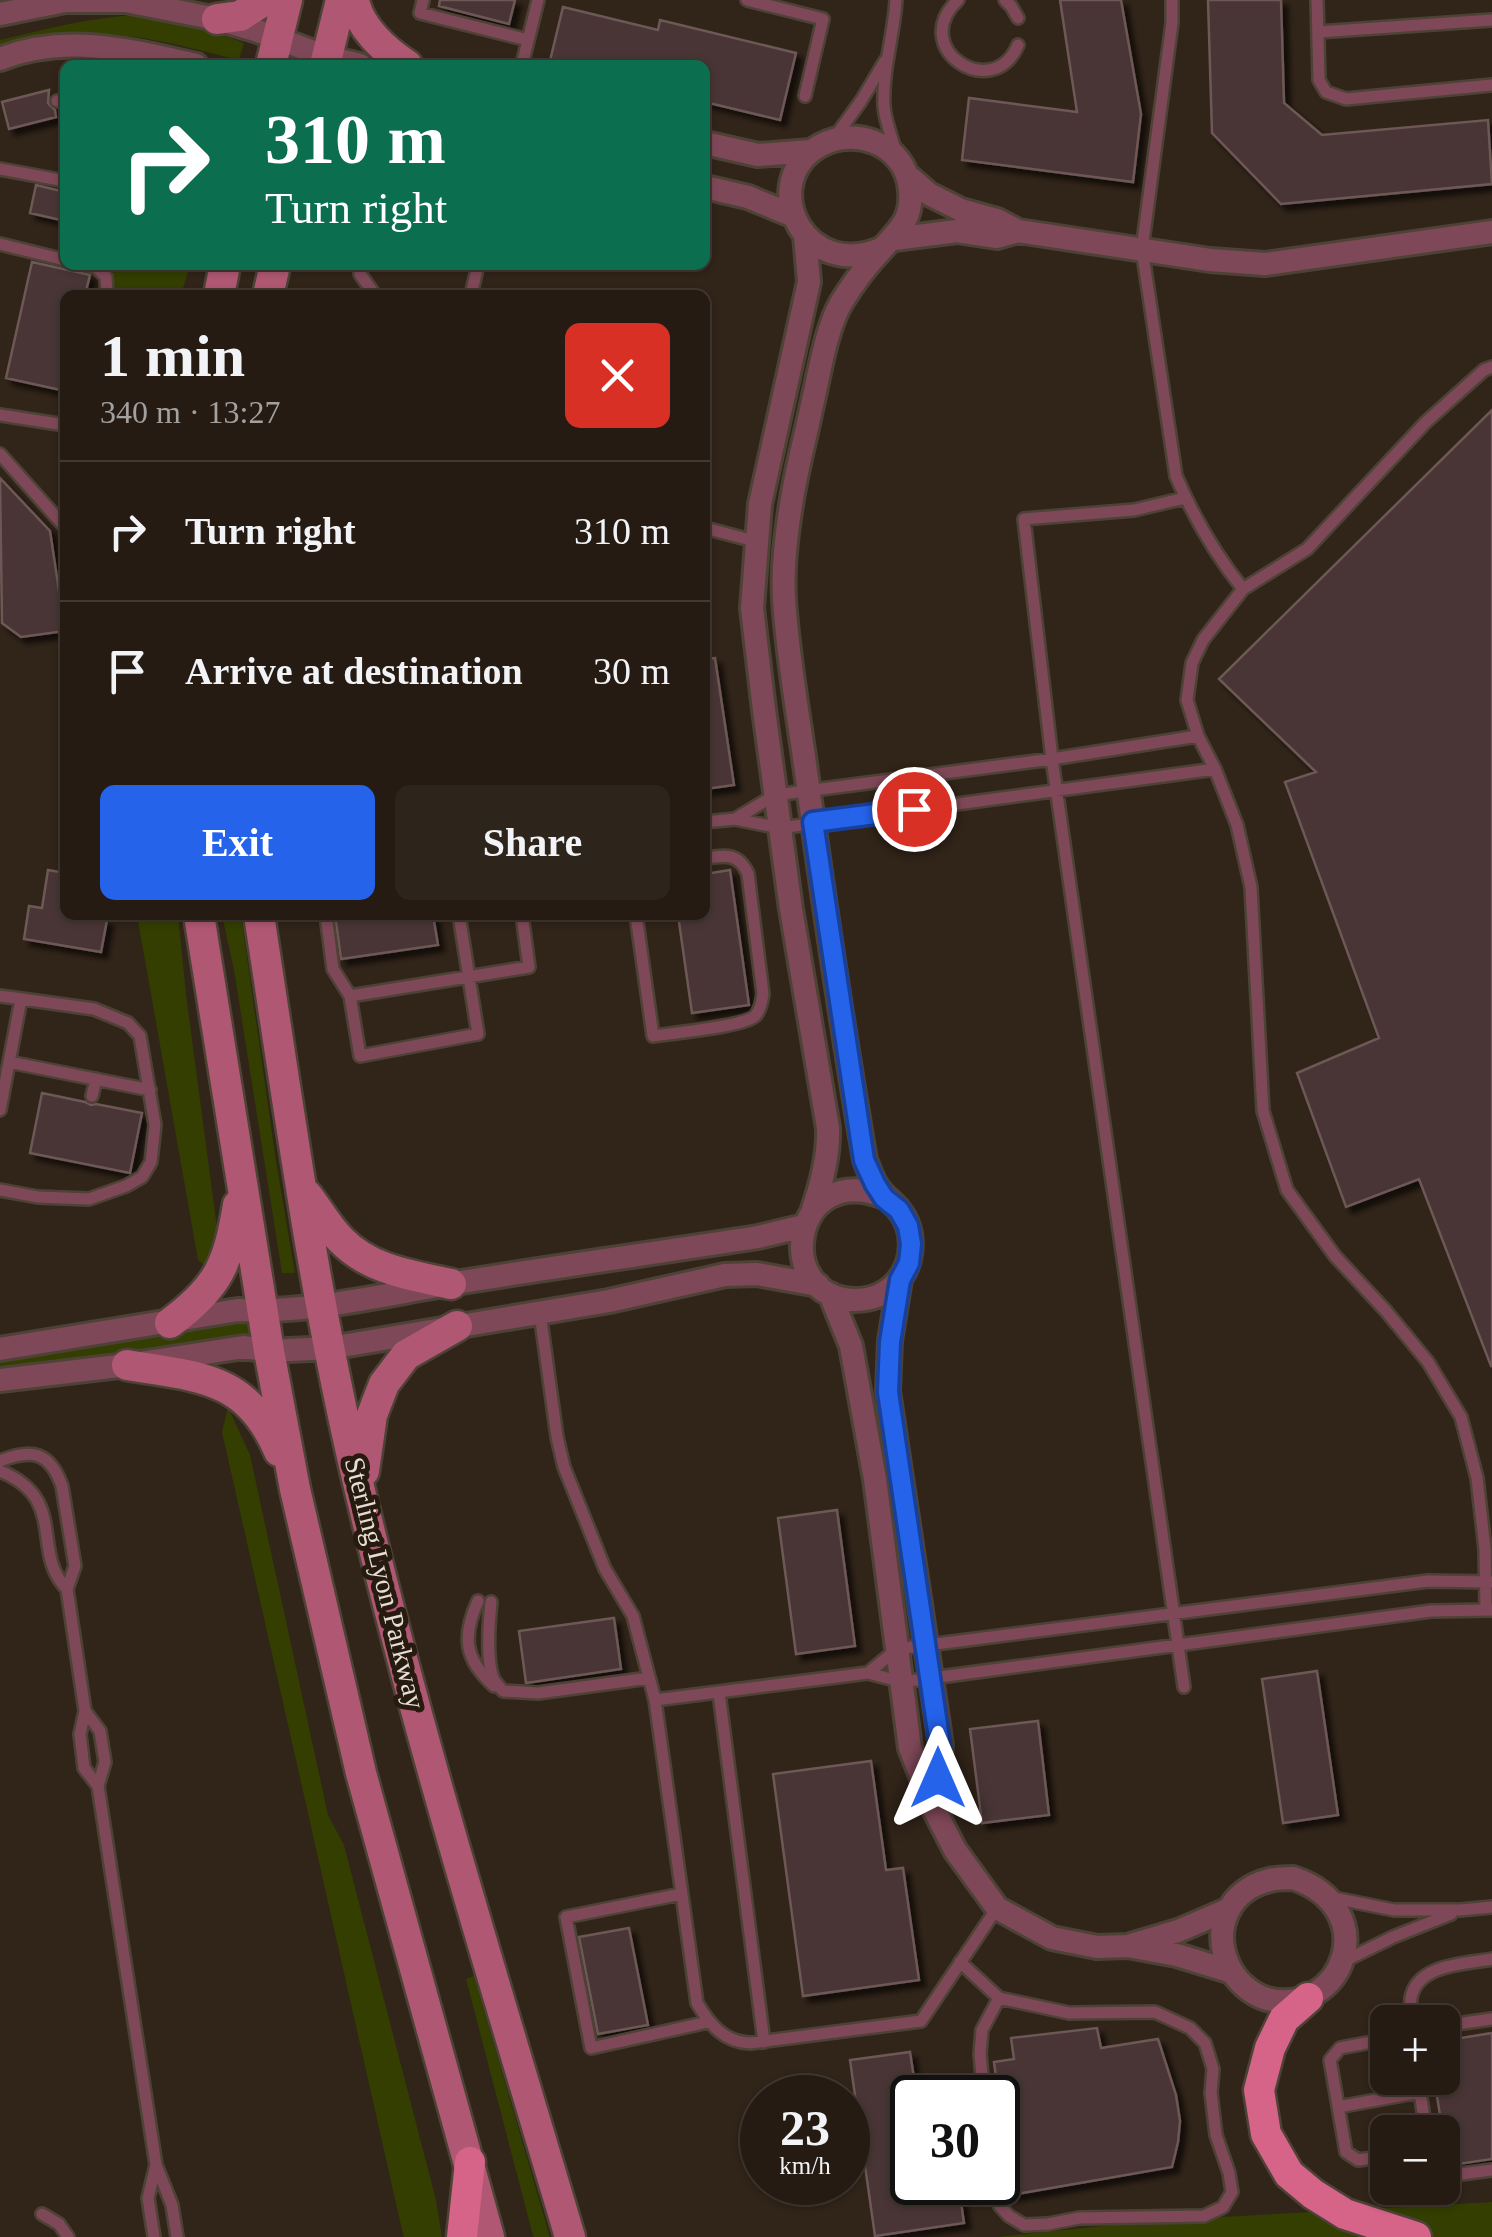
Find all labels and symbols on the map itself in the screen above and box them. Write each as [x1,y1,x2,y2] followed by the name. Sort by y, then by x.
[872,767,957,852] pin
[339,1454,431,1712] street label: Sterling Lyon Parkway
[886,1726,990,1830] position arrow
[890,2075,1020,2205] speed limit sign: 30

